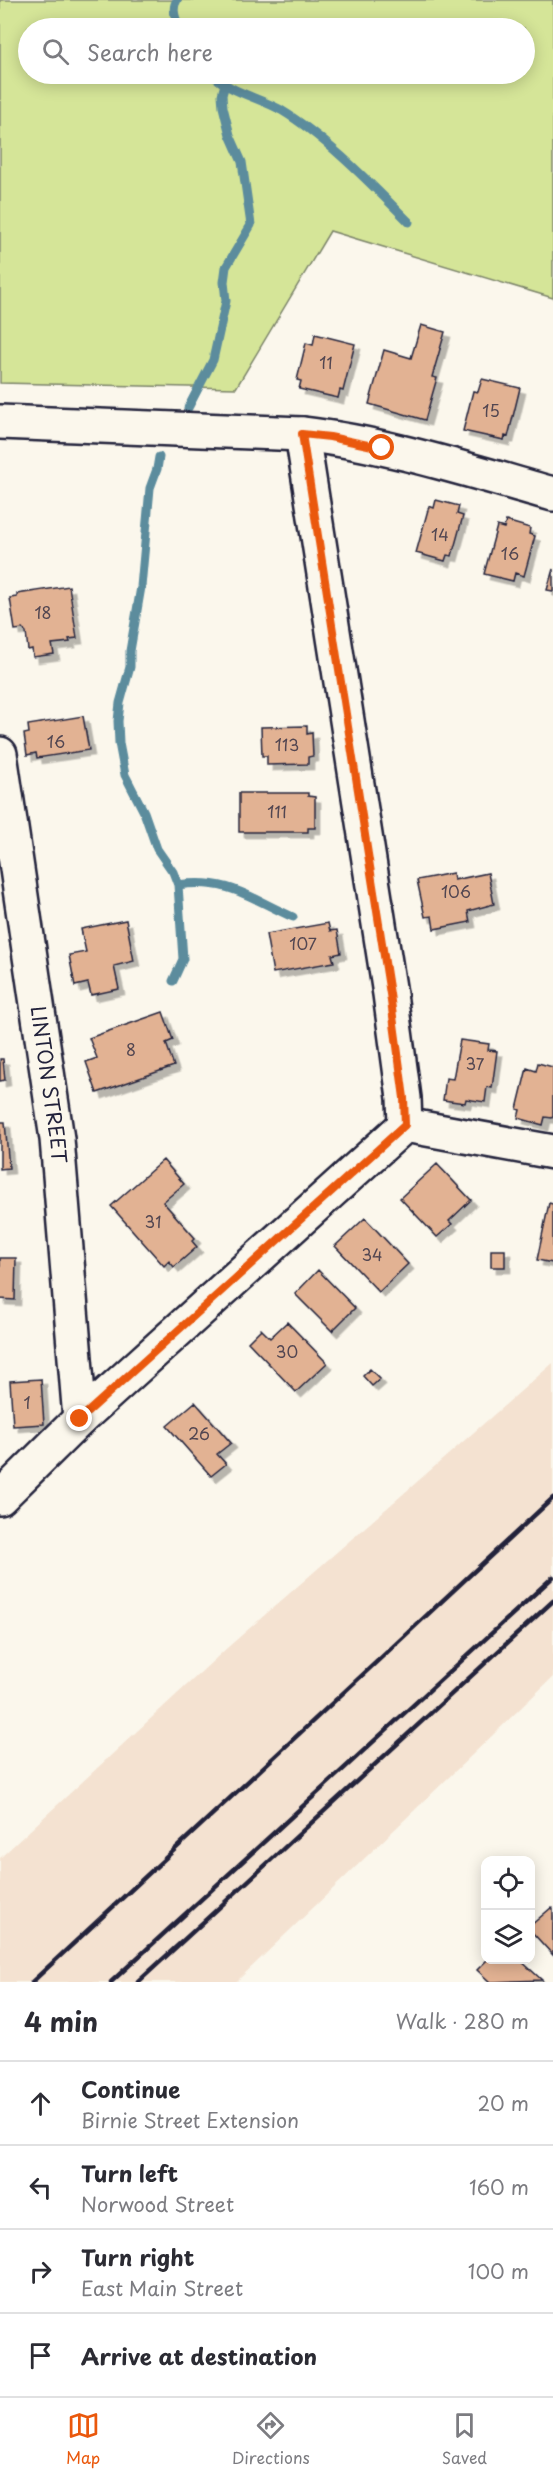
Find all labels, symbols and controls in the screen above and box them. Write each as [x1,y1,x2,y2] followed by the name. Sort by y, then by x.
[18,18,535,84] search box
[39,35,72,68] icon: search
[87,35,213,68] text: Search here
[319,350,333,374] house number: 11
[482,398,500,422] house number: 15
[368,434,394,460] route start
[431,522,449,546] house number: 14
[501,541,519,565] house number: 16
[34,600,52,624] house number: 18
[47,729,65,753] house number: 16
[275,732,299,756] house number: 113
[267,799,287,823] house number: 111
[441,879,471,903] house number: 106
[289,931,317,955] house number: 107
[23,1004,75,1165] street label: LINTON STREET
[126,1037,136,1061] house number: 8
[466,1051,485,1075] house number: 37
[145,1209,161,1233] house number: 31
[361,1242,383,1266] house number: 34
[276,1339,298,1363] house number: 30
[23,1390,31,1414] house number: 1
[66,1405,92,1431] route end
[188,1421,210,1445] house number: 26
[481,1856,535,1964] map controls
[481,1856,535,1910] button: locate
[481,1910,535,1964] button: layers
[24,2002,98,2041] text: 4 min
[396,2006,529,2036] text: Walk · 280 m
[81,2072,180,2105] text: Continue
[24,2087,57,2120] icon: ahead
[477,2088,529,2118] text: 20 m
[81,2105,299,2135] text: Birnie Street Extension
[81,2156,178,2189] text: Turn left
[24,2171,57,2204] icon: left
[469,2172,529,2202] text: 160 m
[81,2189,234,2219] text: Norwood Street
[81,2240,194,2273] text: Turn right
[24,2255,57,2288] icon: right
[468,2256,529,2286] text: 100 m
[81,2273,243,2303] text: East Main Street
[24,2339,57,2372] icon: arrive
[81,2339,317,2372] text: Arrive at destination
[66,2409,100,2469] tab: Map
[232,2409,310,2469] tab: Directions
[442,2409,487,2469] tab: Saved

